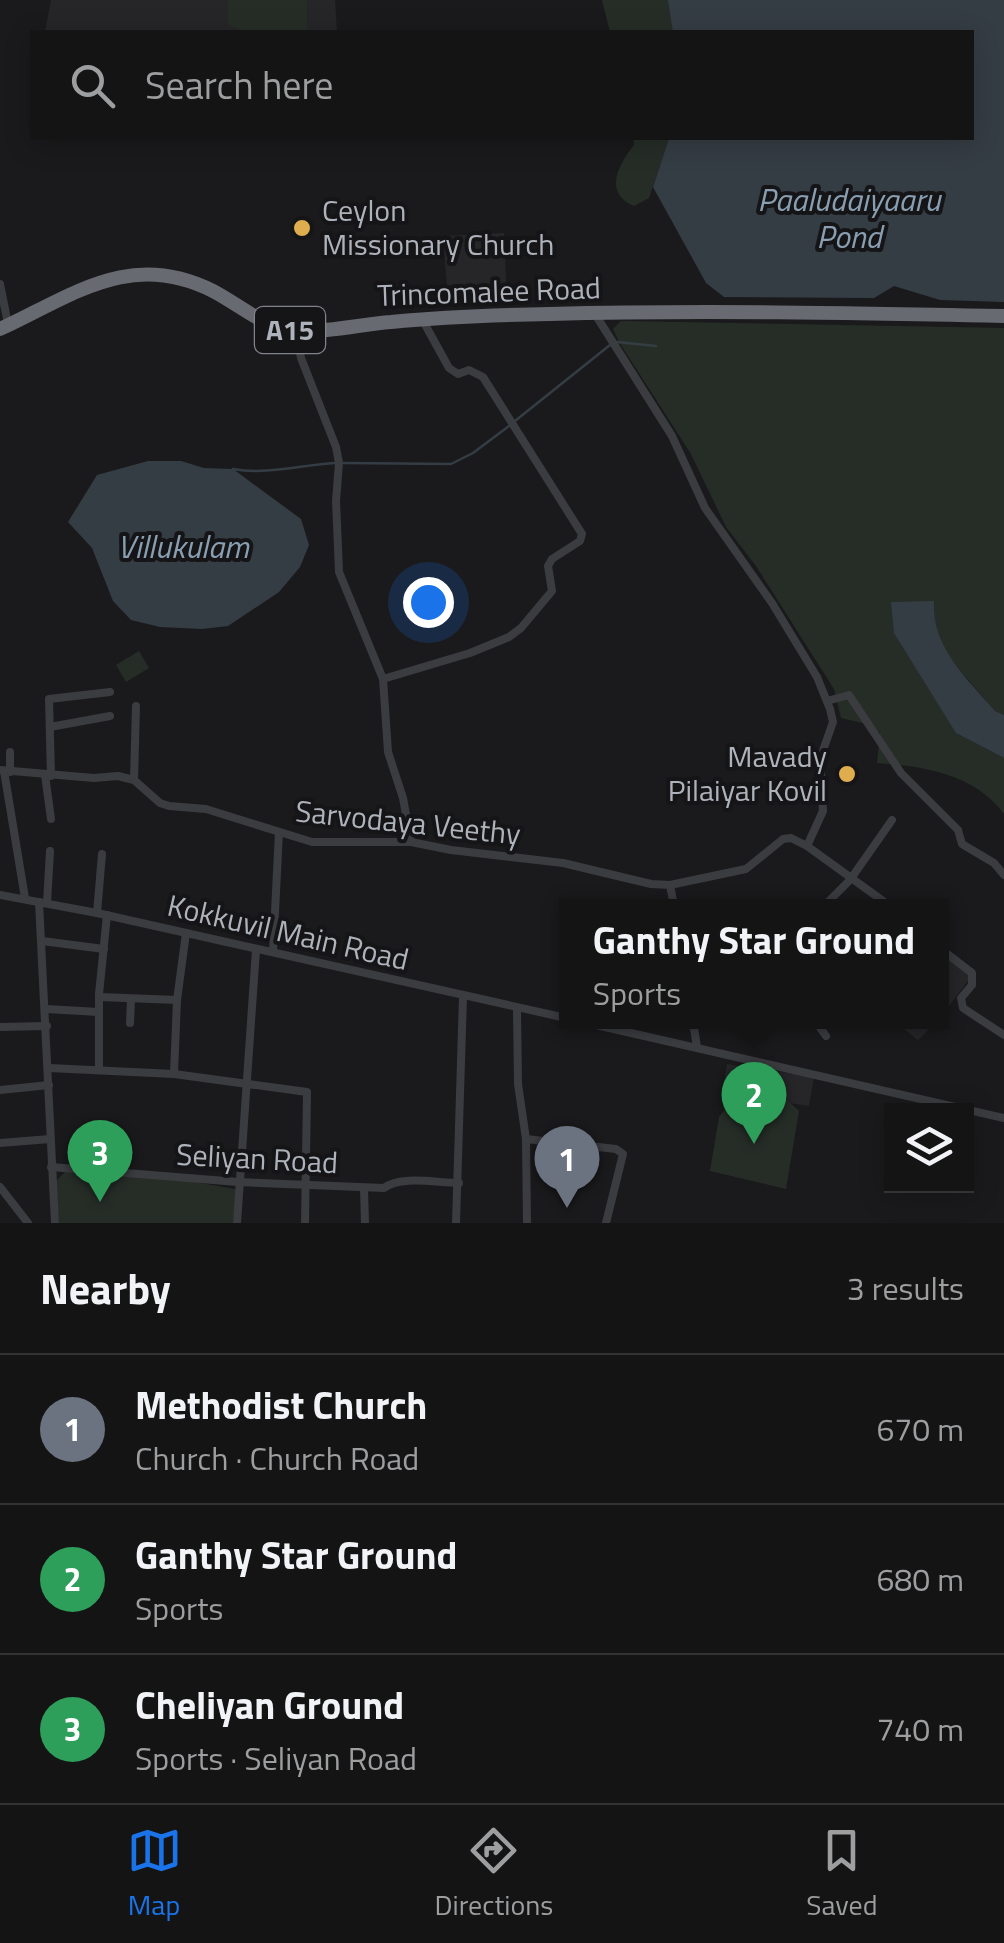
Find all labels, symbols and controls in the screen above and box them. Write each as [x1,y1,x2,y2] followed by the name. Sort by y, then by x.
[30,30,974,140] search box
[145,56,333,114] text: Search here
[65,58,120,113] icon: search
[757,175,943,260] water label: Paaludaiyaaru Pond
[322,187,554,267] place label: Ceylon Missionary Church
[291,217,313,239] marker: Ceylon Missionary Church
[376,264,602,318] street label: Trincomalee Road
[255,307,325,353] road number: A15
[117,522,250,570] water label: Villukulam
[403,577,454,628] your location
[668,733,827,813] place label: Mavady Pilaiyar Kovil
[836,763,858,785] marker: Mavady Pilaiyar Kovil
[293,787,523,857] street label: Sarvodaya Veethy
[163,882,413,982] street label: Kokkuvil Main Road
[559,899,949,1029] popup
[593,911,915,969] text: Ganthy Star Ground
[593,969,681,1017] text: Sports
[722,1062,786,1144] pin: 2
[884,1103,974,1193] map controls
[884,1103,974,1193] button: layers
[68,1120,132,1202] pin: 3
[534,1126,600,1208] pin: 1
[175,1131,339,1185] street label: Seliyan Road
[40,1256,171,1320] text: Nearby
[847,1264,964,1312] text: 3 results
[135,1376,427,1434] text: Methodist Church
[64,1405,81,1453] text: 1
[876,1405,964,1453] text: 670 m
[135,1434,419,1482] text: Church · Church Road
[135,1526,457,1584] text: Ganthy Star Ground
[64,1555,81,1603] text: 2
[876,1555,964,1603] text: 680 m
[135,1584,223,1632] text: Sports
[135,1676,404,1734] text: Cheliyan Ground
[64,1705,81,1753] text: 3
[876,1705,964,1753] text: 740 m
[135,1734,417,1782] text: Sports · Seliyan Road
[127,1823,182,1926] tab: Map
[435,1823,553,1926] tab: Directions
[806,1823,877,1926] tab: Saved

